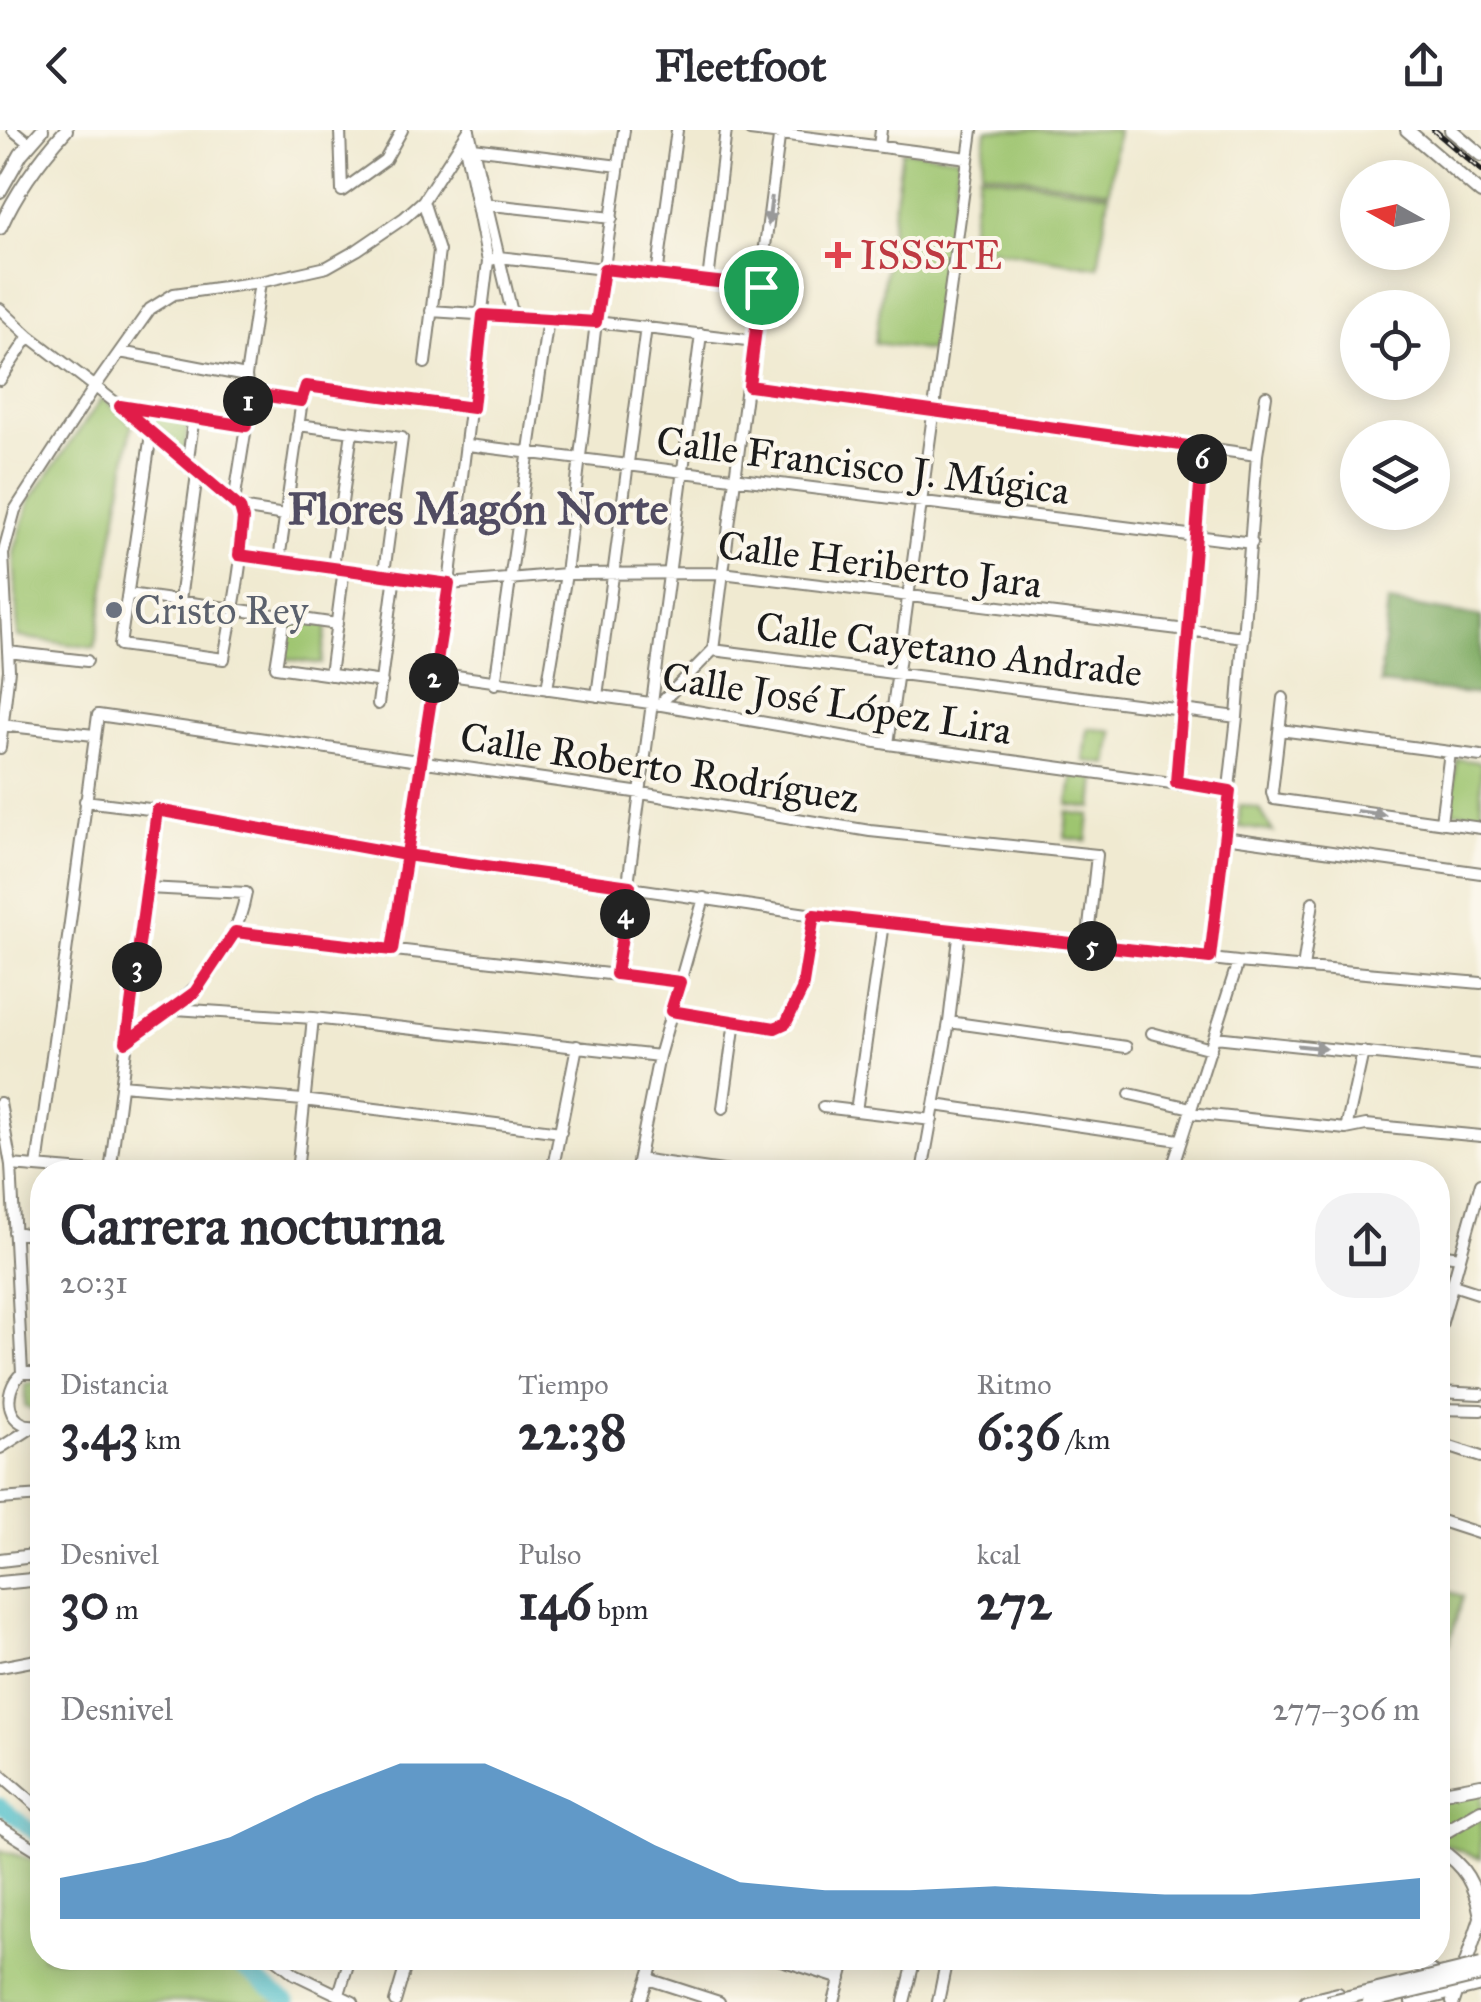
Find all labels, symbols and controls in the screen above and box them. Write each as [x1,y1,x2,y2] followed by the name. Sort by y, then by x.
[30,38,85,93] icon: back
[655,38,826,93] text: Fleetfoot
[1396,38,1451,93] icon: share
[1340,160,1450,270] north arrow
[1340,160,1450,530] map controls
[762,195,778,227] one-way arrow
[860,231,1002,280] place label: ISSSTE
[825,242,851,268] marker: ISSSTE
[719,245,804,330] pin
[734,260,789,315] icon: arrive
[1340,290,1450,400] button: locate
[223,376,273,426] pin: 1
[242,383,254,418] text: 1
[654,416,1072,515] street label: Calle Francisco J. Múgica
[1340,420,1450,530] button: layers
[1177,434,1227,484] pin: 6
[1195,441,1209,476] text: 6
[288,481,669,536] district label: Flores Magón Norte
[715,520,1045,609] street label: Calle Heriberto Jara
[134,586,309,635] place label: Cristo Rey
[103,599,125,621] marker: Cristo Rey
[753,601,1145,697] street label: Calle Cayetano Andrade
[659,652,1015,755] street label: Calle José López Lira
[409,653,459,703] pin: 2
[427,660,441,695] text: 2
[457,712,863,823] street label: Calle Roberto Rodríguez
[1355,805,1387,821] one-way arrow
[600,889,650,939] pin: 4
[617,896,633,931] text: 4
[1067,921,1117,971] pin: 5
[1085,928,1099,963] text: 5
[112,942,162,992] pin: 3
[131,949,143,984] text: 3
[1296,1039,1328,1055] one-way arrow
[60,1192,444,1259] text: Carrera nocturna
[1315,1193,1420,1298] button: share
[60,1263,128,1302] text: 20:31
[60,1367,168,1402] text: Distancia
[518,1367,609,1402] text: Tiempo
[977,1367,1052,1402] text: Ritmo
[60,1402,139,1463] text: 3.43
[518,1402,627,1463] text: 22:38
[977,1402,1061,1463] text: 6:36
[139,1422,181,1457] text: km
[1061,1422,1111,1457] text: /km
[60,1537,159,1572] text: Desnivel
[518,1537,581,1572] text: Pulso
[977,1537,1021,1572] text: kcal
[60,1572,109,1633] text: 30
[518,1572,592,1633] text: 146
[977,1572,1051,1633] text: 272
[109,1592,139,1627] text: m
[592,1592,649,1627] text: bpm
[60,1690,173,1729] text: Desnivel
[1273,1690,1420,1729] text: 277–306 m

